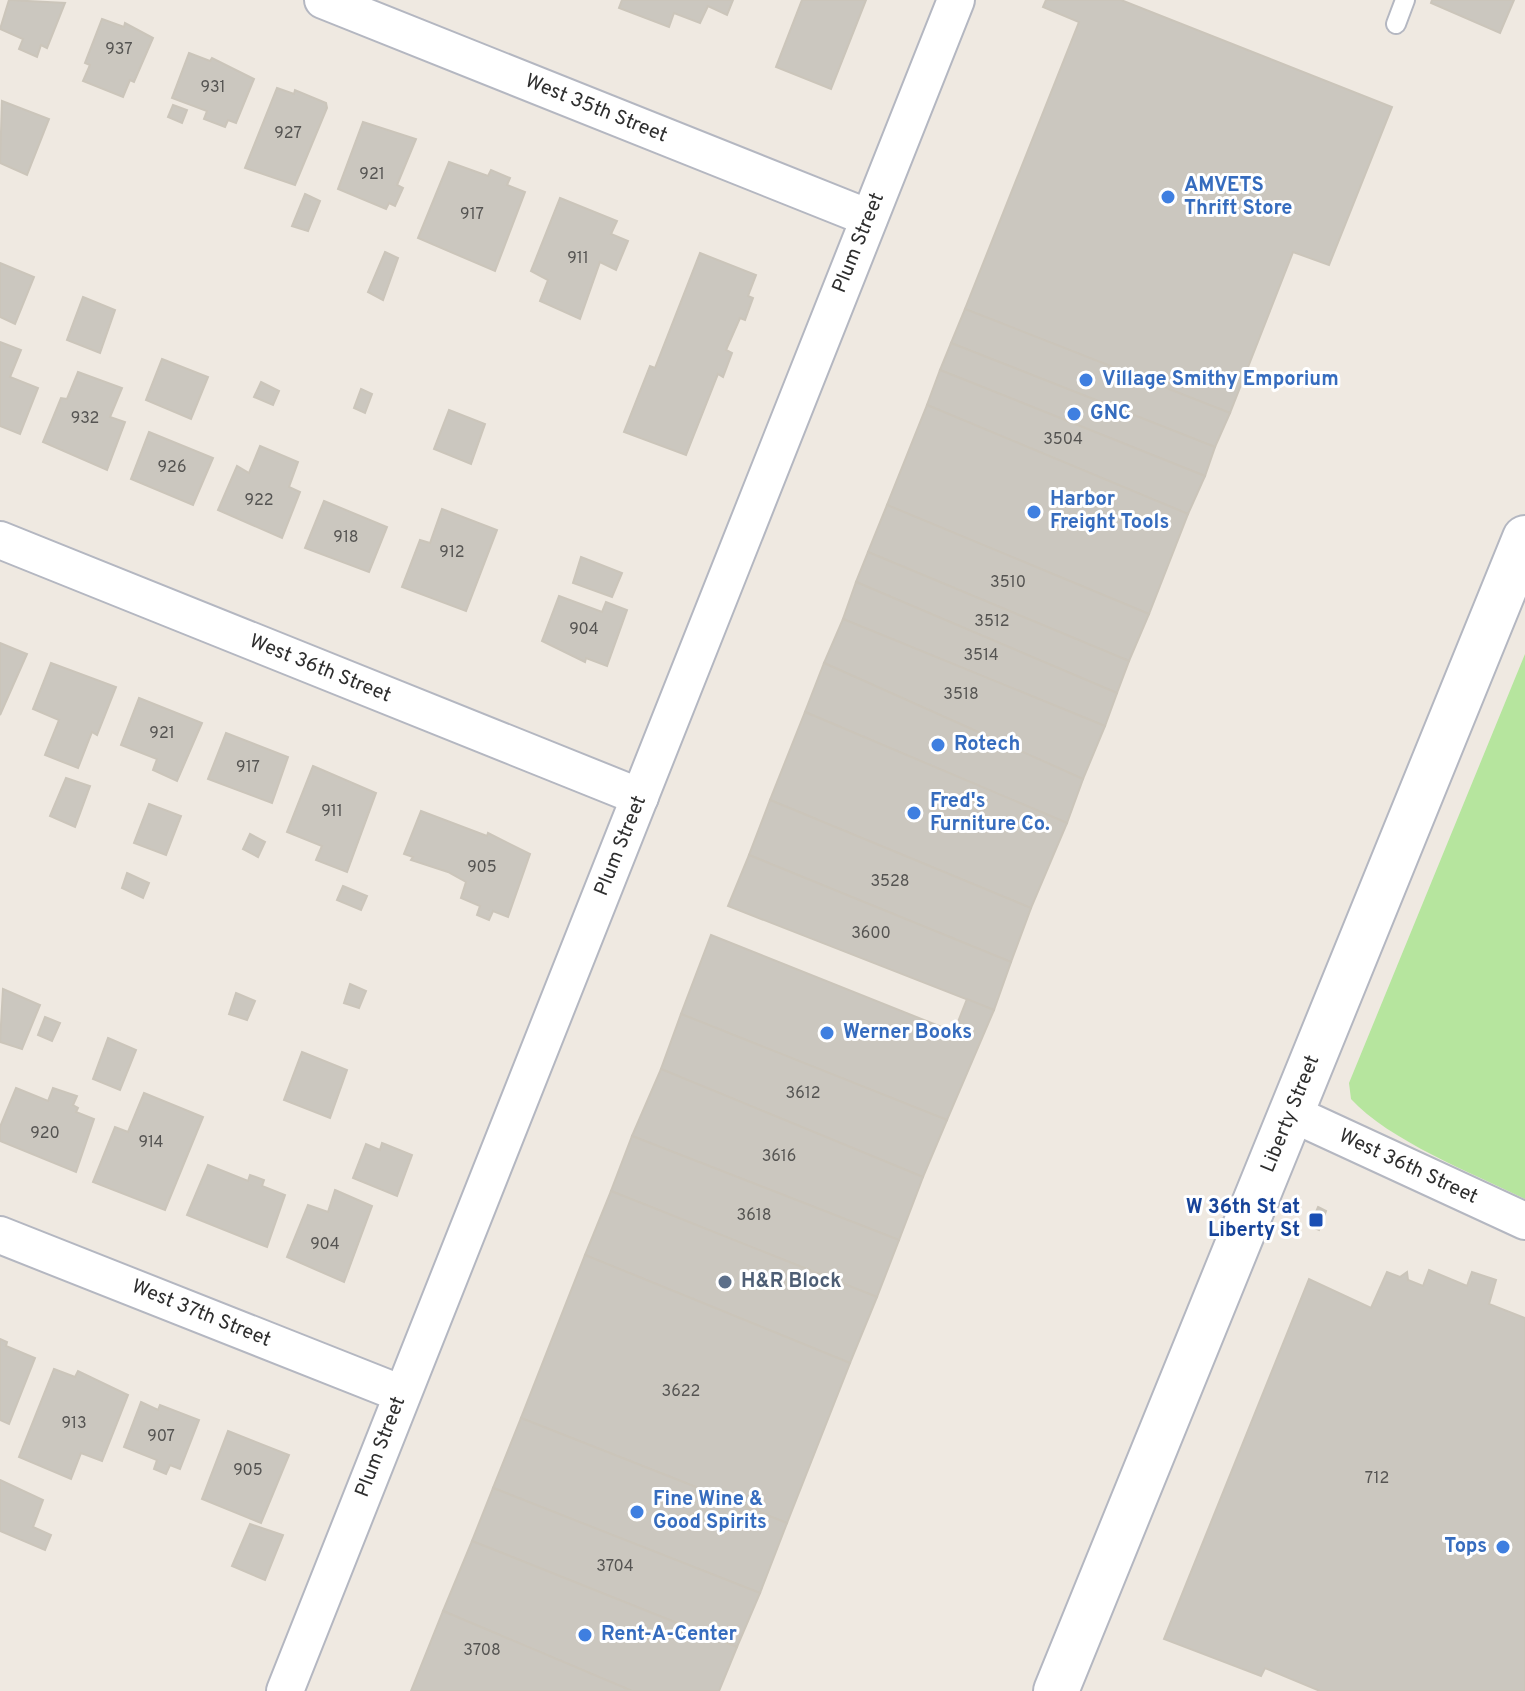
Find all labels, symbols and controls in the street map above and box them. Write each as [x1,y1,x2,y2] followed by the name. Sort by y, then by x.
[105,40,133,60] house number: 937
[521,69,671,149] street label: West 35th Street
[200,78,226,98] house number: 931
[274,124,302,144] house number: 927
[359,165,385,185] house number: 921
[1184,173,1292,222] place label: AMVETS Thrift Store
[1159,188,1177,206] marker: AMVETS Thrift Store
[827,189,891,297] street label: Plum Street
[460,205,484,225] house number: 917
[567,249,589,269] house number: 911
[1102,367,1339,393] place label: Village Smithy Emporium
[1077,371,1095,389] marker: Village Smithy Emporium
[1090,401,1131,427] place label: GNC
[1065,405,1083,423] marker: GNC
[71,409,99,429] house number: 932
[1043,430,1083,450] house number: 3504
[158,458,186,478] house number: 926
[1050,487,1169,536] place label: Harbor Freight Tools
[244,491,274,511] house number: 922
[1025,503,1043,521] marker: Harbor Freight Tools
[333,528,359,548] house number: 918
[439,543,465,563] house number: 912
[990,573,1026,593] house number: 3510
[974,612,1010,632] house number: 3512
[569,620,599,640] house number: 904
[245,629,395,709] street label: West 36th Street
[963,646,999,666] house number: 3514
[943,685,979,705] house number: 3518
[149,724,175,744] house number: 921
[954,732,1020,758] place label: Rotech
[929,736,947,754] marker: Rotech
[236,758,260,778] house number: 917
[930,789,1050,838] place label: Fred's Furniture Co.
[589,792,653,900] street label: Plum Street
[321,802,343,822] house number: 911
[905,804,923,822] marker: Fred's Furniture Co.
[467,858,497,878] house number: 905
[870,872,910,892] house number: 3528
[851,924,891,944] house number: 3600
[843,1020,972,1046] place label: Werner Books
[818,1024,836,1042] marker: Werner Books
[1256,1051,1326,1177] street label: Liberty Street
[786,1084,820,1104] house number: 3612
[1334,1123,1482,1211] street label: West 36th Street
[30,1124,60,1144] house number: 920
[138,1133,164,1153] house number: 914
[762,1147,796,1167] house number: 3616
[1186,1195,1300,1244] place label: W 36th St at Liberty St
[737,1206,771,1226] house number: 3618
[1307,1211,1325,1229] marker: W 36th St at Liberty St
[310,1235,340,1255] house number: 904
[741,1269,842,1295] place label: H&R Block
[716,1273,734,1291] marker: H&R Block
[127,1274,275,1354] street label: West 37th Street
[662,1382,700,1402] house number: 3622
[350,1393,412,1501] street label: Plum Street
[61,1414,87,1434] house number: 913
[147,1427,175,1447] house number: 907
[233,1461,263,1481] house number: 905
[1365,1469,1389,1489] house number: 712
[653,1487,767,1536] place label: Fine Wine & Good Spirits
[628,1503,646,1521] marker: Fine Wine & Good Spirits
[1444,1534,1487,1560] place label: Tops
[1494,1538,1512,1556] marker: Tops
[596,1557,634,1577] house number: 3704
[601,1622,738,1648] place label: Rent-A-Center
[576,1626,594,1644] marker: Rent-A-Center
[463,1641,501,1661] house number: 3708

